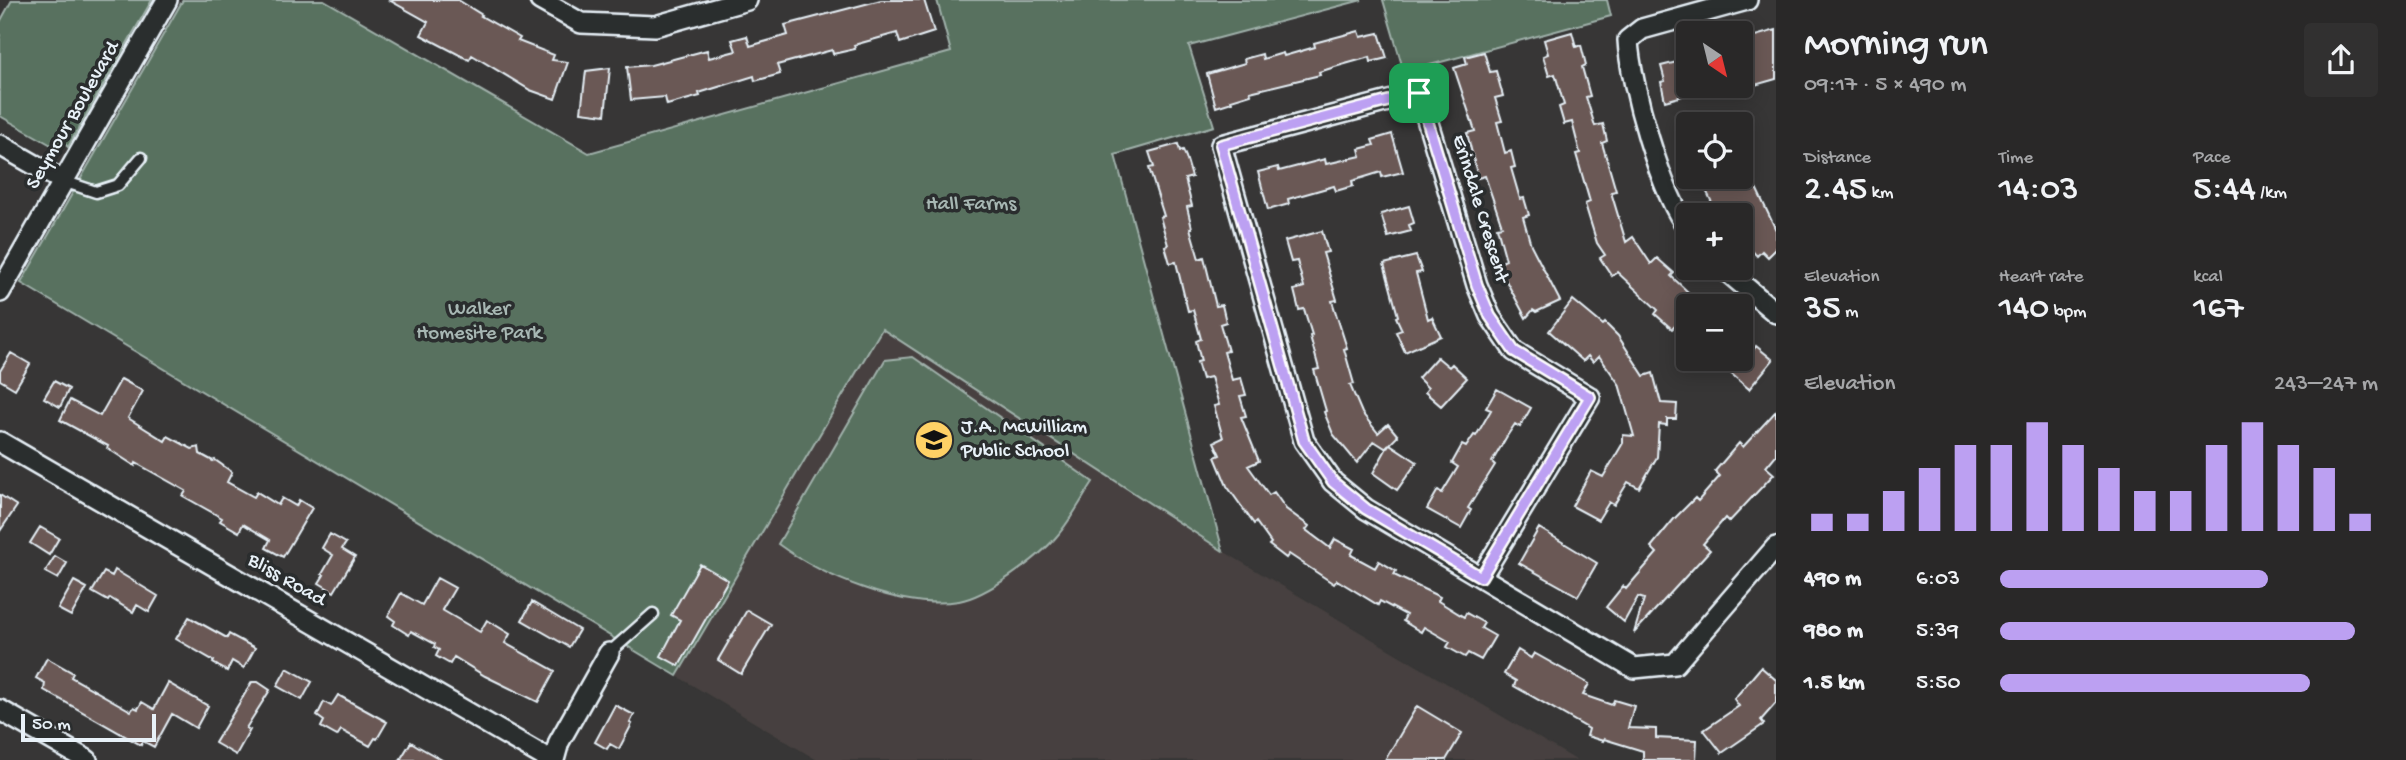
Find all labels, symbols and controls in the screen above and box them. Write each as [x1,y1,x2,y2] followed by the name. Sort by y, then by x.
[1676,21,1754,98] north arrow
[1676,21,1753,371] map controls
[2304,23,2378,97] button: share
[1804,24,1988,68] text: Morning run
[22,36,127,194] street label: Seymour Boulevard
[1389,63,1449,123] pin
[1804,72,1967,99] text: 09:17 · 5 × 490 m
[1400,74,1438,112] icon: arrive
[1676,112,1753,189] button: locate
[1445,132,1514,288] street label: Erindale Crescent
[1804,147,1871,170] text: Distance
[1999,147,2033,170] text: Time
[2193,147,2231,170] text: Pace
[1804,170,1867,211] text: 2.45
[1999,170,2078,211] text: 14:03
[2193,170,2256,211] text: 5:44
[1867,182,1894,205] text: km
[2256,182,2287,205] text: /km
[926,193,1017,218] park label: Hall Farms
[1676,203,1753,280] button: +
[1804,266,1880,289] text: Elevation
[1999,266,2084,289] text: Heart rate
[2193,266,2223,289] text: kcal
[1804,289,1841,330] text: 35
[1999,289,2049,330] text: 140
[2193,289,2243,330] text: 167
[1676,294,1753,371] button: −
[416,298,544,347] park label: Walker Homesite Park
[1841,301,1859,324] text: m
[2049,301,2087,324] text: bpm
[1804,371,1895,398] text: Elevation
[2274,371,2378,398] text: 243–247 m
[960,416,1087,465] place label: J.A. McWilliam Public School
[913,419,955,461] school or university icon: J.A. McWilliam Public School
[242,548,331,614] street label: Bliss Road
[1804,566,1861,593] text: 490 m
[1916,566,1960,593] text: 6:03
[1804,618,1863,645] text: 980 m
[1916,618,1959,645] text: 5:39
[1804,670,1865,697] text: 1.5 km
[1916,670,1960,697] text: 5:50
[21,711,156,743] scale bar
[32,714,71,737] text: 50 m

